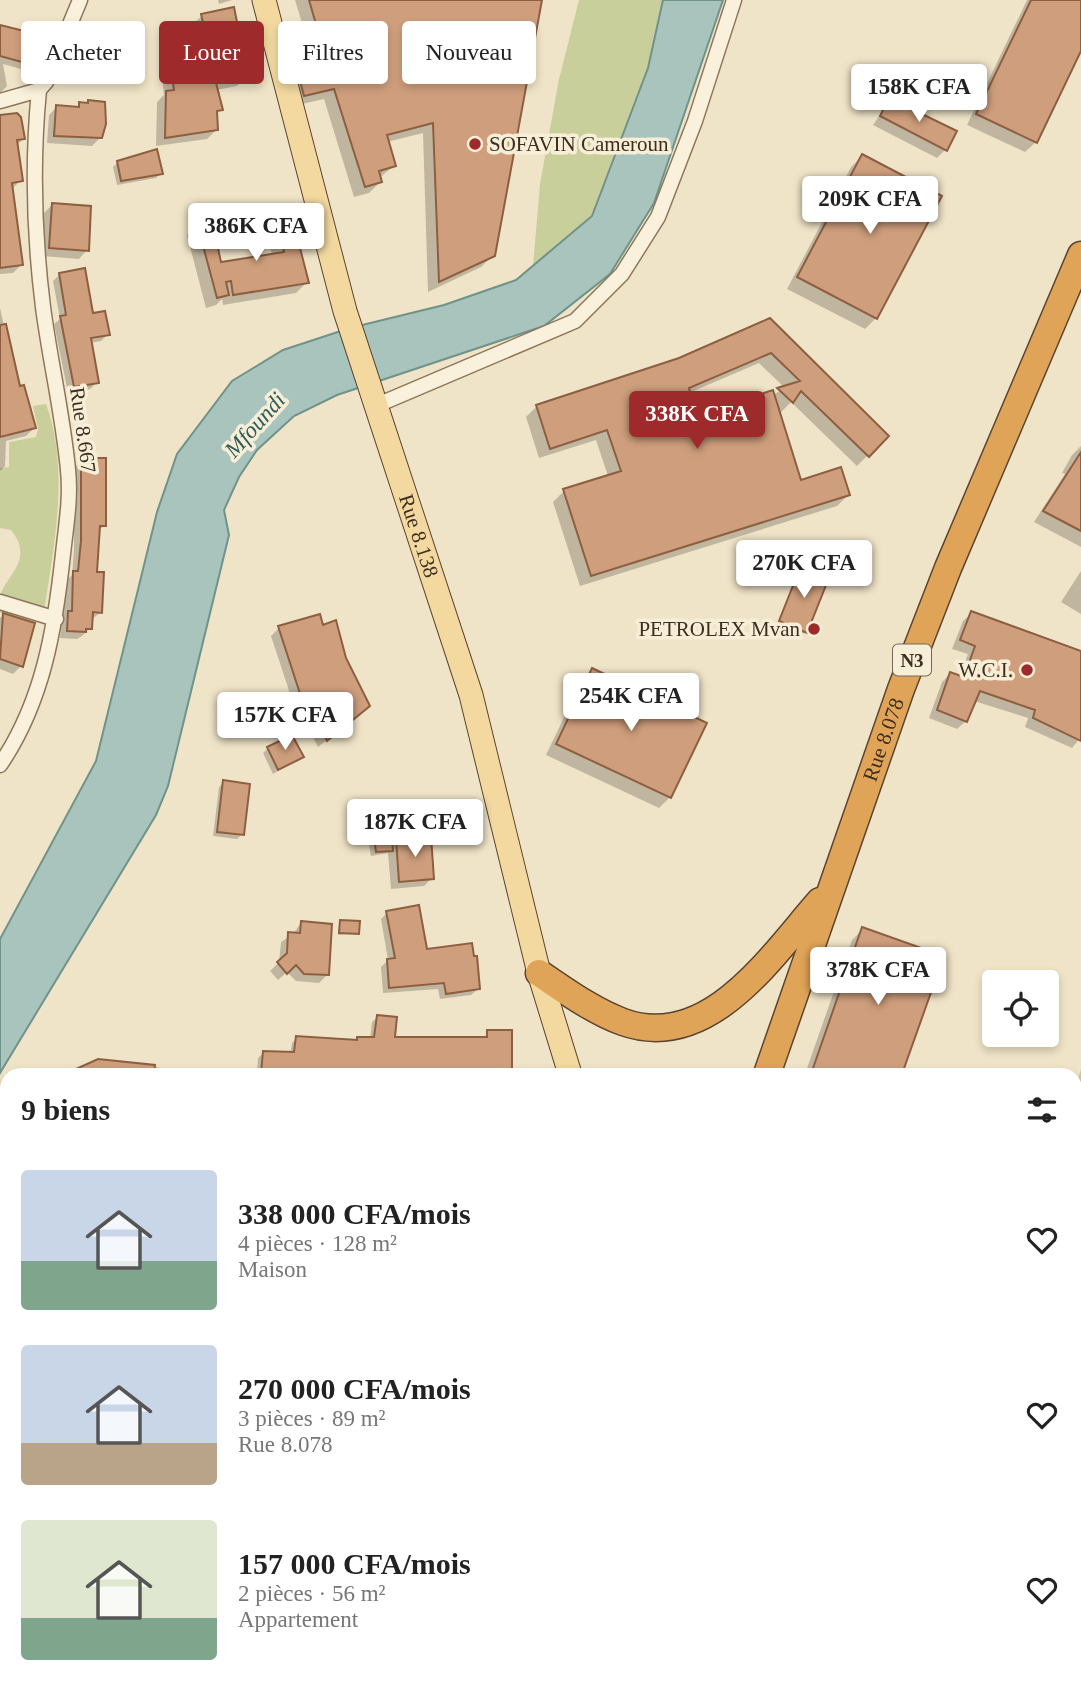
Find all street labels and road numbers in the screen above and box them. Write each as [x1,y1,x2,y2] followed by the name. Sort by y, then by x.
[65,386,101,474] street label: Rue 8.667
[394,491,444,581] street label: Rue 8.138
[893,645,931,676] road number: N3
[858,695,909,784] street label: Rue 8.078

